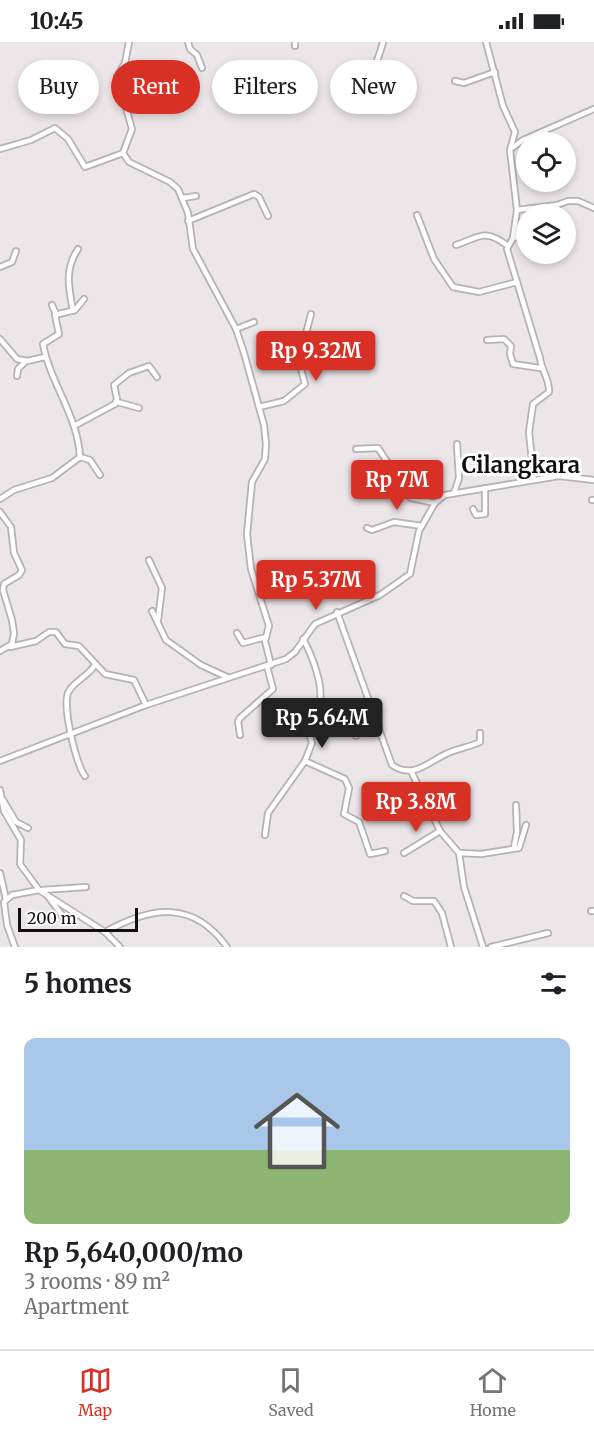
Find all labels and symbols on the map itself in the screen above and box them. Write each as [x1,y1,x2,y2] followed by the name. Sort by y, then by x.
[254,331,378,382] pin: Rp 9.32M
[462,451,580,479] district label: Cilangkara
[355,460,439,511] pin: Rp 7M
[254,560,378,611] pin: Rp 5.37M
[260,698,384,749] pin: Rp 5.64M
[361,782,471,833] pin: Rp 3.8M
[18,905,138,932] scale bar

